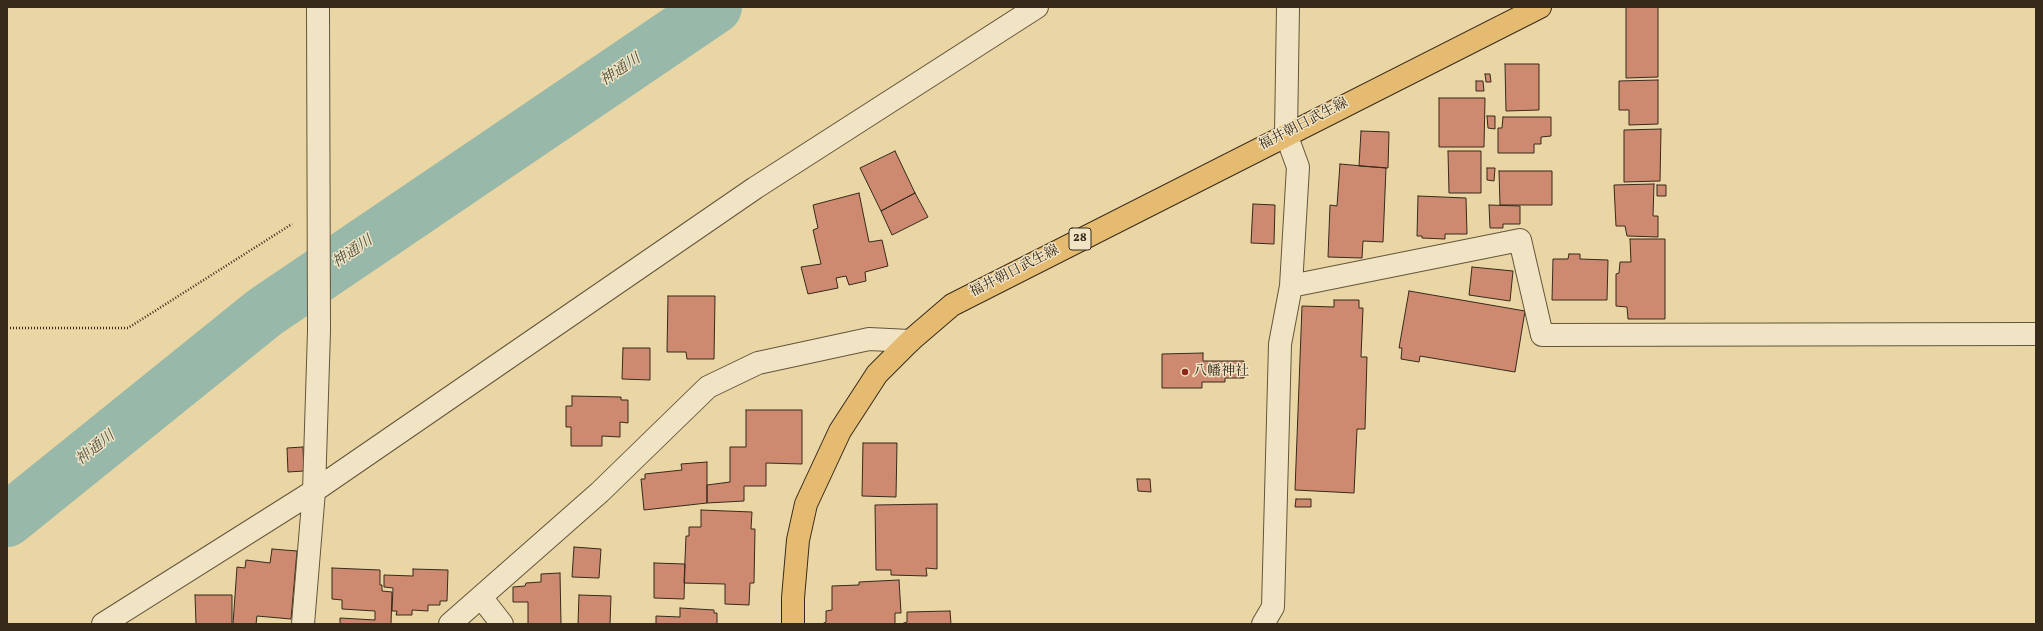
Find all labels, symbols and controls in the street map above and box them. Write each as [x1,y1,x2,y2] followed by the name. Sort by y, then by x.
[597,51,645,91] water label: 神通川
[1257,95,1351,155] street label: 福井朝日武生線
[1069,228,1091,250] road number: 28
[329,233,377,273] water label: 神通川
[968,242,1062,302] street label: 福井朝日武生線
[1193,364,1249,380] place label: 八幡神社
[1180,367,1190,377] marker: 八幡神社
[73,428,119,470] water label: 神通川

